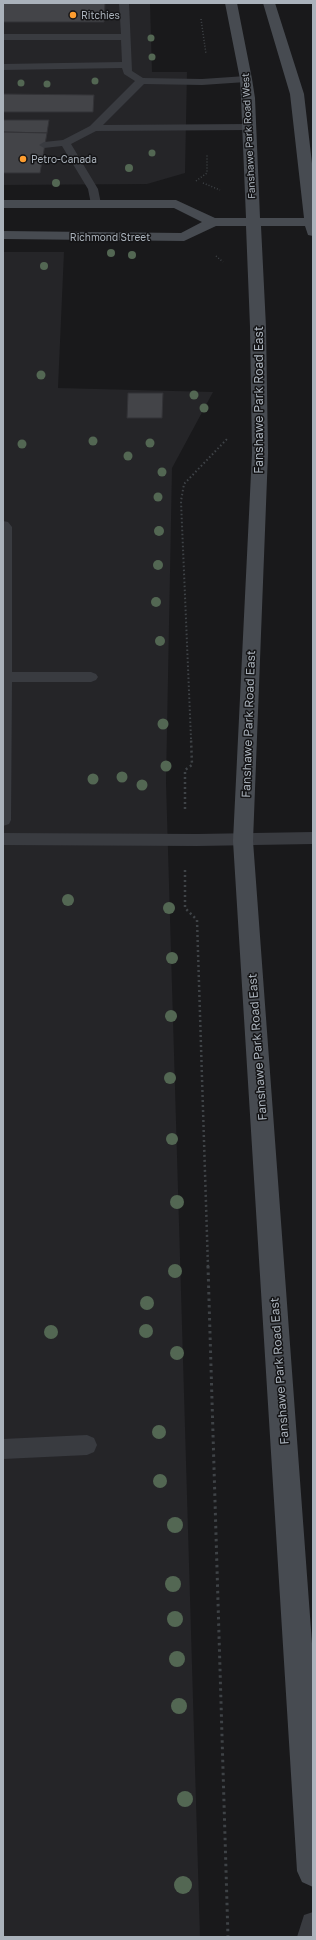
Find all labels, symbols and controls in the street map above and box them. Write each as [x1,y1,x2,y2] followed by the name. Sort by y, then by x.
[81,9,120,21] place label: Ritchies
[68,10,78,20] marker: Ritchies
[239,73,257,199] street label: Fanshawe Park Road West
[31,153,97,165] place label: Petro-Canada
[18,154,28,164] marker: Petro-Canada
[70,231,150,243] street label: Richmond Street
[251,326,266,474] street label: Fanshawe Park Road East
[238,650,258,798] street label: Fanshawe Park Road East
[244,973,270,1121] street label: Fanshawe Park Road East
[266,1297,292,1445] street label: Fanshawe Park Road East

